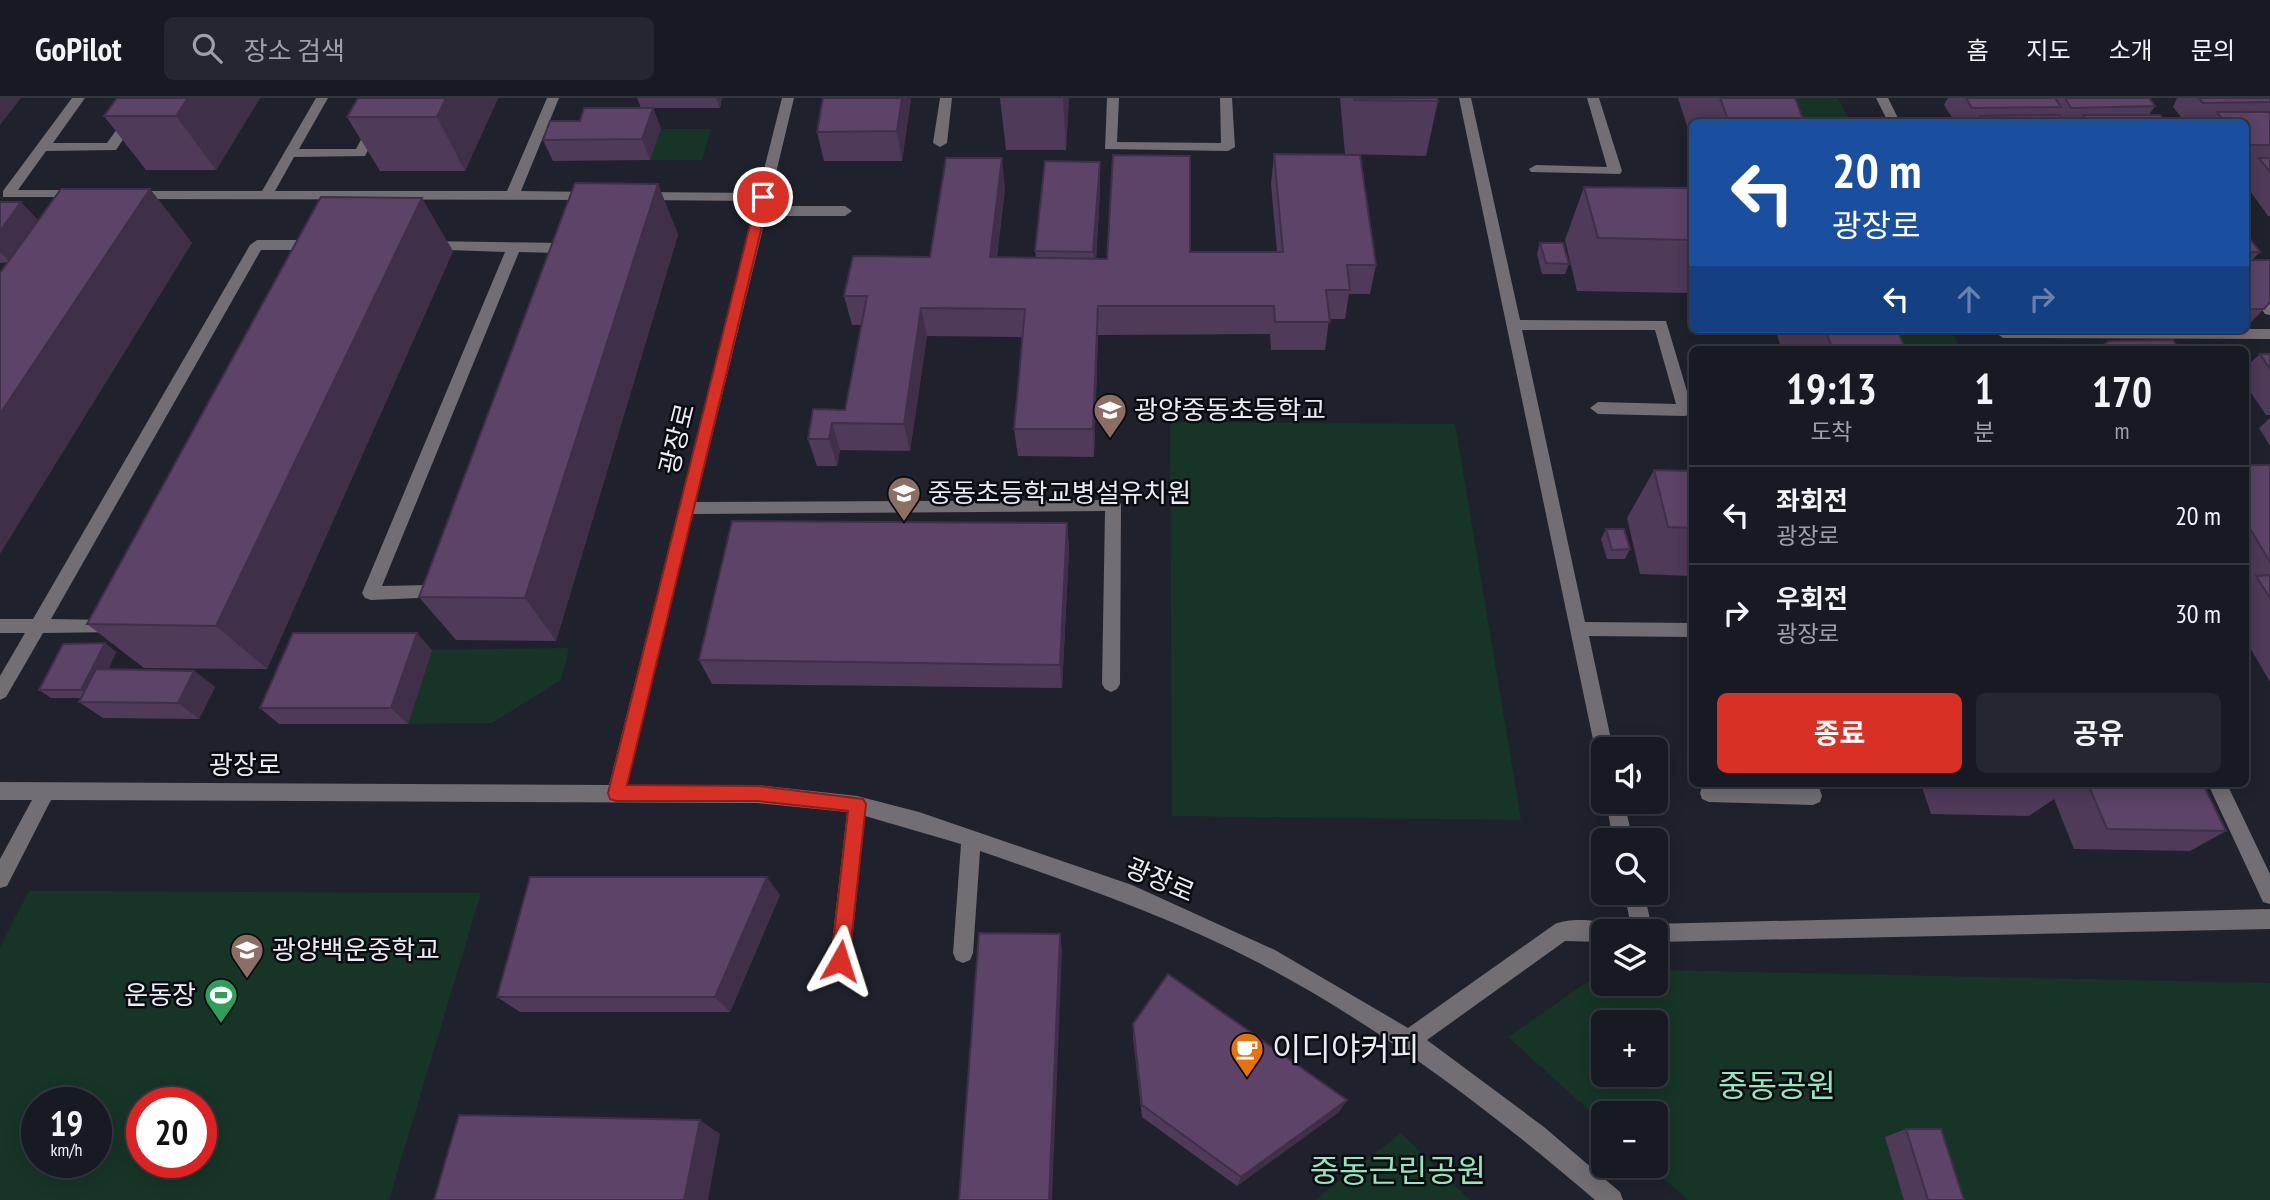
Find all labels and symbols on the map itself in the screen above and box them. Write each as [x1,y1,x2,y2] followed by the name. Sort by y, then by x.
[733,167,793,227] pin
[1091,391,1129,440] school or university icon: 광양중동초등학교
[1134,393,1325,426] place label: 광양중동초등학교
[652,400,701,478] street label: 광장로
[885,474,923,523] school or university icon: 중동초등학교병설유치원
[928,476,1191,509] place label: 중동초등학교병설유치원
[209,748,281,781] street label: 광장로
[1121,850,1200,909] street label: 광장로
[803,924,877,998] position arrow
[228,931,266,980] school or university icon: 광양백운중학교
[272,933,439,966] place label: 광양백운중학교
[202,976,240,1025] sports icon: 운동장
[124,978,196,1011] place label: 운동장
[1272,1027,1419,1069] place label: 이디야커피
[1228,1030,1266,1079] cafe icon: 이디야커피
[1718,1064,1836,1106] park label: 중동공원
[126,1087,217,1178] speed limit sign: 20
[1310,1149,1486,1191] park label: 중동근린공원

